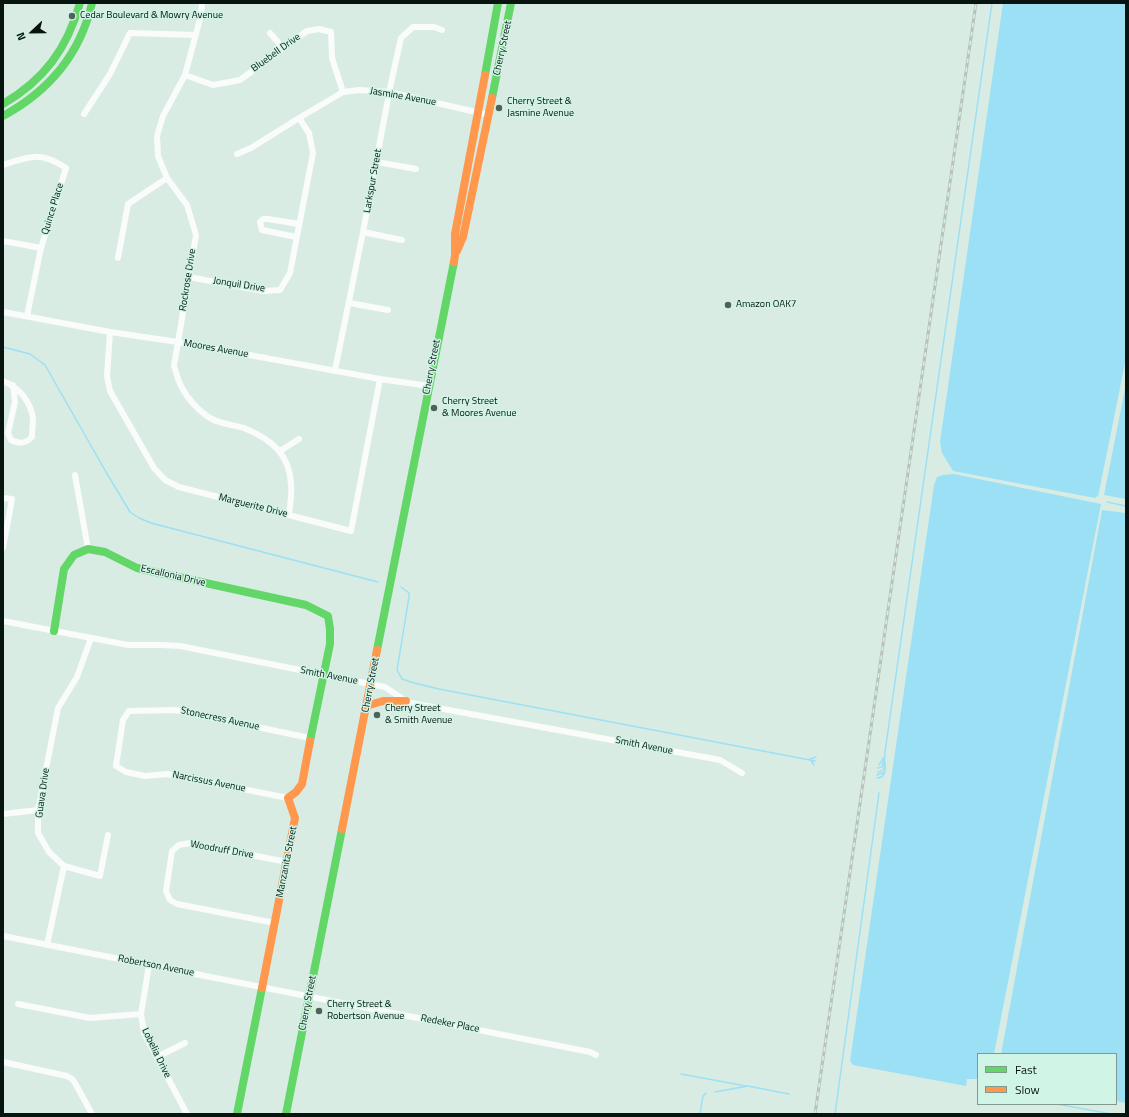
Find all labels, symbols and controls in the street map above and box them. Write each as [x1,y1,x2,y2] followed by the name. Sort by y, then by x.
[80,10,223,22] place label: Cedar Boulevard & Mowry Avenue
[67,11,77,21] marker: Cedar Boulevard & Mowry Avenue
[12,12,52,52] north arrow
[491,20,515,76] street label: Cherry Street
[12,30,30,43] text: N
[249,31,303,75] street label: Bluebell Drive
[369,85,437,109] street label: Jasmine Avenue
[507,96,574,120] place label: Cherry Street & Jasmine Avenue
[494,103,504,113] marker: Cherry Street & Jasmine Avenue
[361,148,385,214] street label: Larkspur Street
[39,182,67,236] street label: Quince Place
[177,248,199,312] street label: Rockrose Drive
[212,275,266,295] street label: Jonquil Drive
[736,299,796,311] place label: Amazon OAK7
[723,300,733,310] marker: Amazon OAK7
[183,337,249,361] street label: Moores Avenue
[421,339,443,395] street label: Cherry Street
[442,396,517,420] place label: Cherry Street & Moores Avenue
[429,403,439,413] marker: Cherry Street & Moores Avenue
[217,492,289,520] street label: Marguerite Drive
[139,563,207,589] street label: Escallonia Drive
[360,657,382,713] street label: Cherry Street
[299,665,359,687] street label: Smith Avenue
[385,703,452,726] place label: Cherry Street & Smith Avenue
[180,705,260,733] street label: Stonecress Avenue
[372,710,382,720] marker: Cherry Street & Smith Avenue
[614,735,674,757] street label: Smith Avenue
[34,767,52,819] street label: Guava Drive
[171,769,247,795] street label: Narcissus Avenue
[274,825,300,899] street label: Manzanita Street
[189,839,255,861] street label: Woodruff Drive
[117,953,195,979] street label: Robertson Avenue
[297,975,319,1031] street label: Cherry Street
[327,999,404,1022] place label: Cherry Street & Robertson Avenue
[314,1006,324,1016] marker: Cherry Street & Robertson Avenue
[420,1012,480,1036] street label: Redeker Place
[139,1026,173,1080] street label: Lobelia Drive
[977,1053,1117,1105] legend
[1015,1060,1037,1079] text: Fast
[1015,1080,1040,1099] text: Slow

